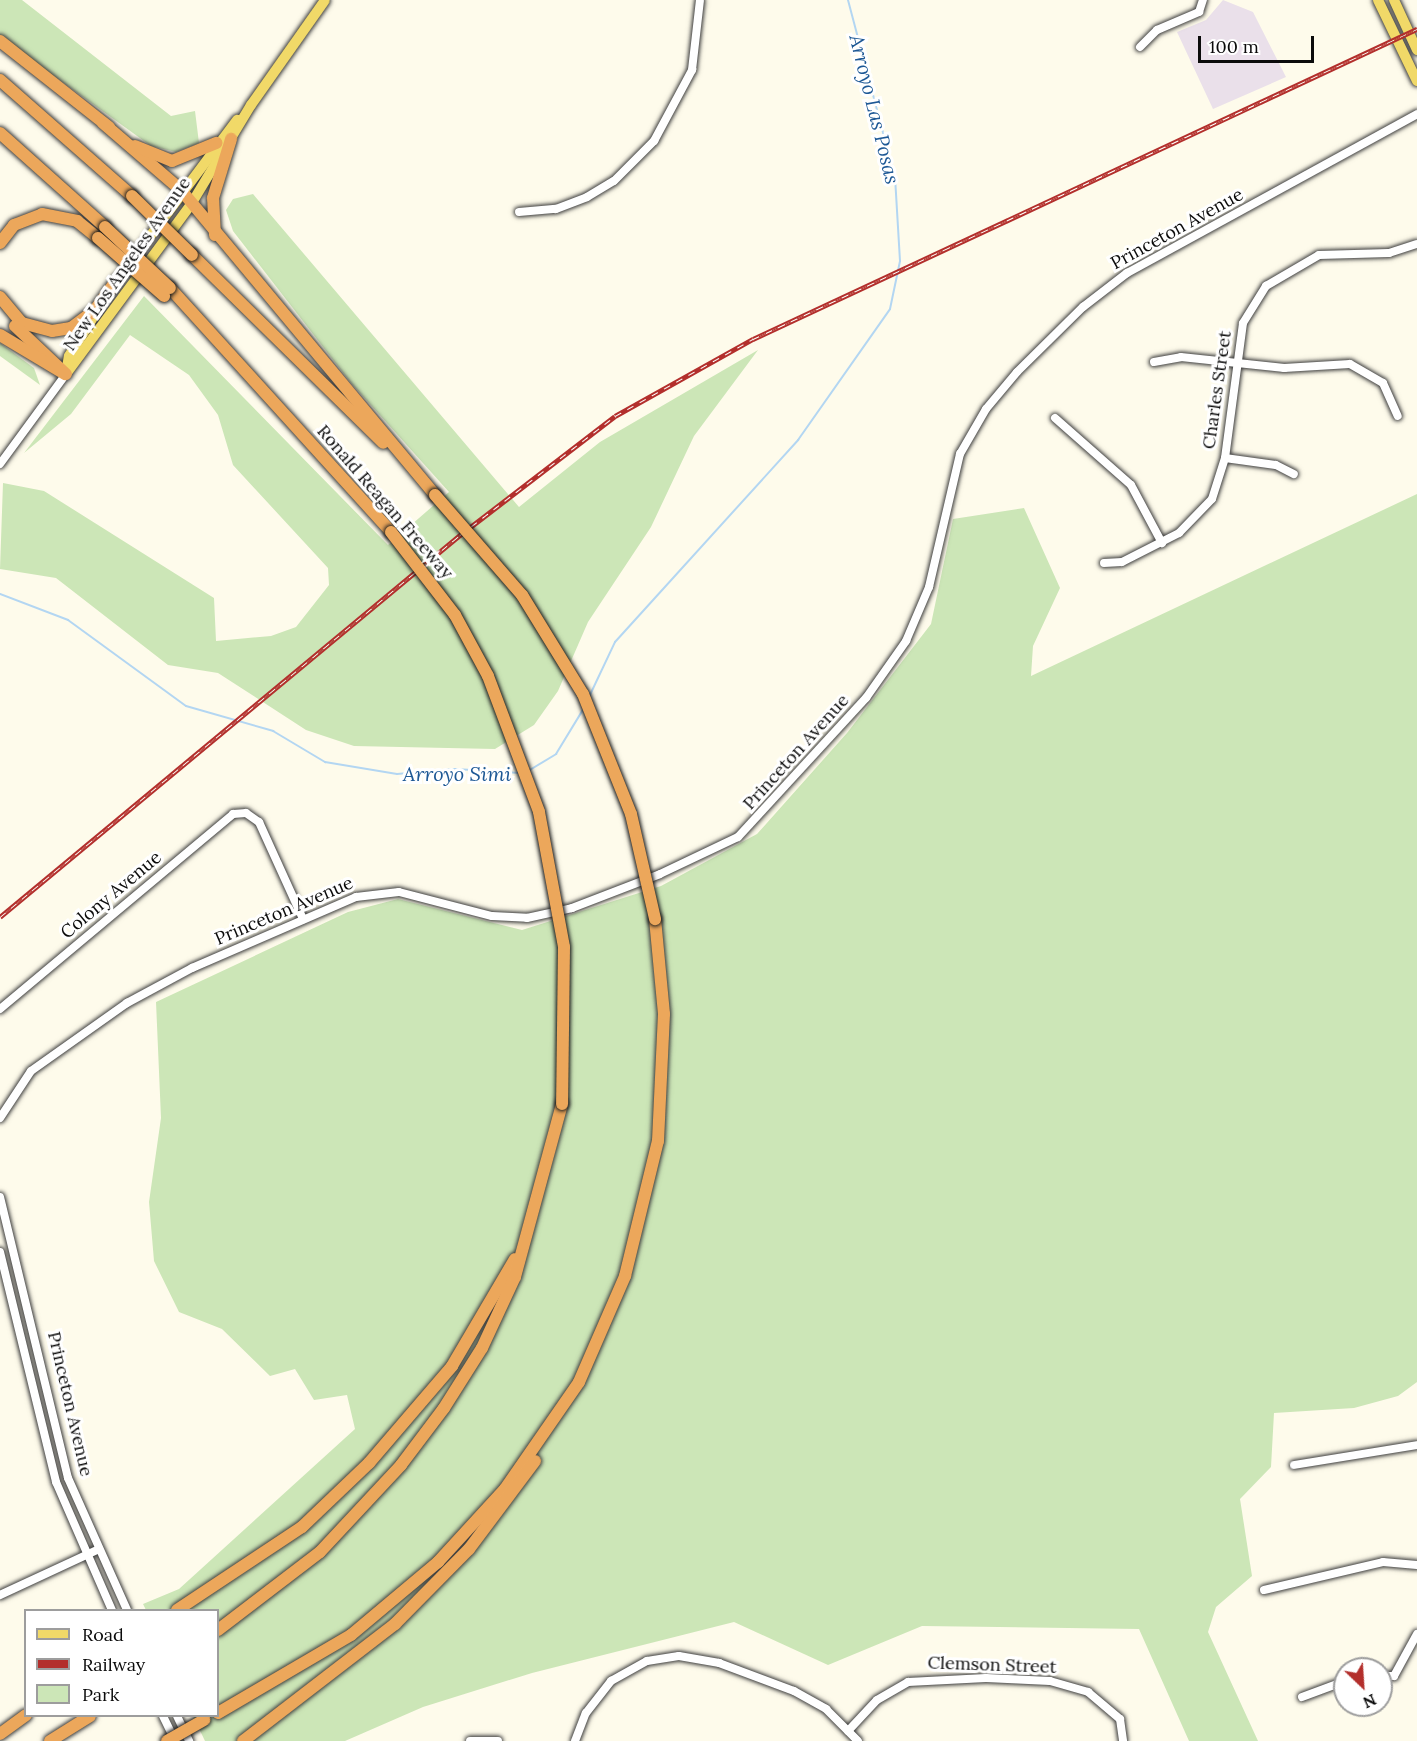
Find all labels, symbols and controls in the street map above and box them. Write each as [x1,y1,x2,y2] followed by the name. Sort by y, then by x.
[1201,24,1316,62] scale bar
[845,32,905,186] water label: Arroyo Las Posas
[1209,35,1259,58] text: 100 m
[59,173,195,355] street label: New Los Angeles Avenue
[1107,184,1247,274] street label: Princeton Avenue
[1198,330,1236,450] street label: Charles Street
[312,421,458,583] street label: Ronald Reagan Freeway
[738,690,854,814] street label: Princeton Avenue
[403,761,511,785] water label: Arroyo Simi
[56,847,166,943] street label: Colony Avenue
[212,872,356,950] street label: Princeton Avenue
[43,1329,97,1479] street label: Princeton Avenue
[24,1609,219,1717] legend
[82,1623,124,1646] text: Road
[927,1652,1057,1678] street label: Clemson Street
[82,1653,145,1676] text: Railway
[1333,1657,1393,1717] north arrow
[82,1683,119,1706] text: Park
[1360,1690,1380,1713] text: N

